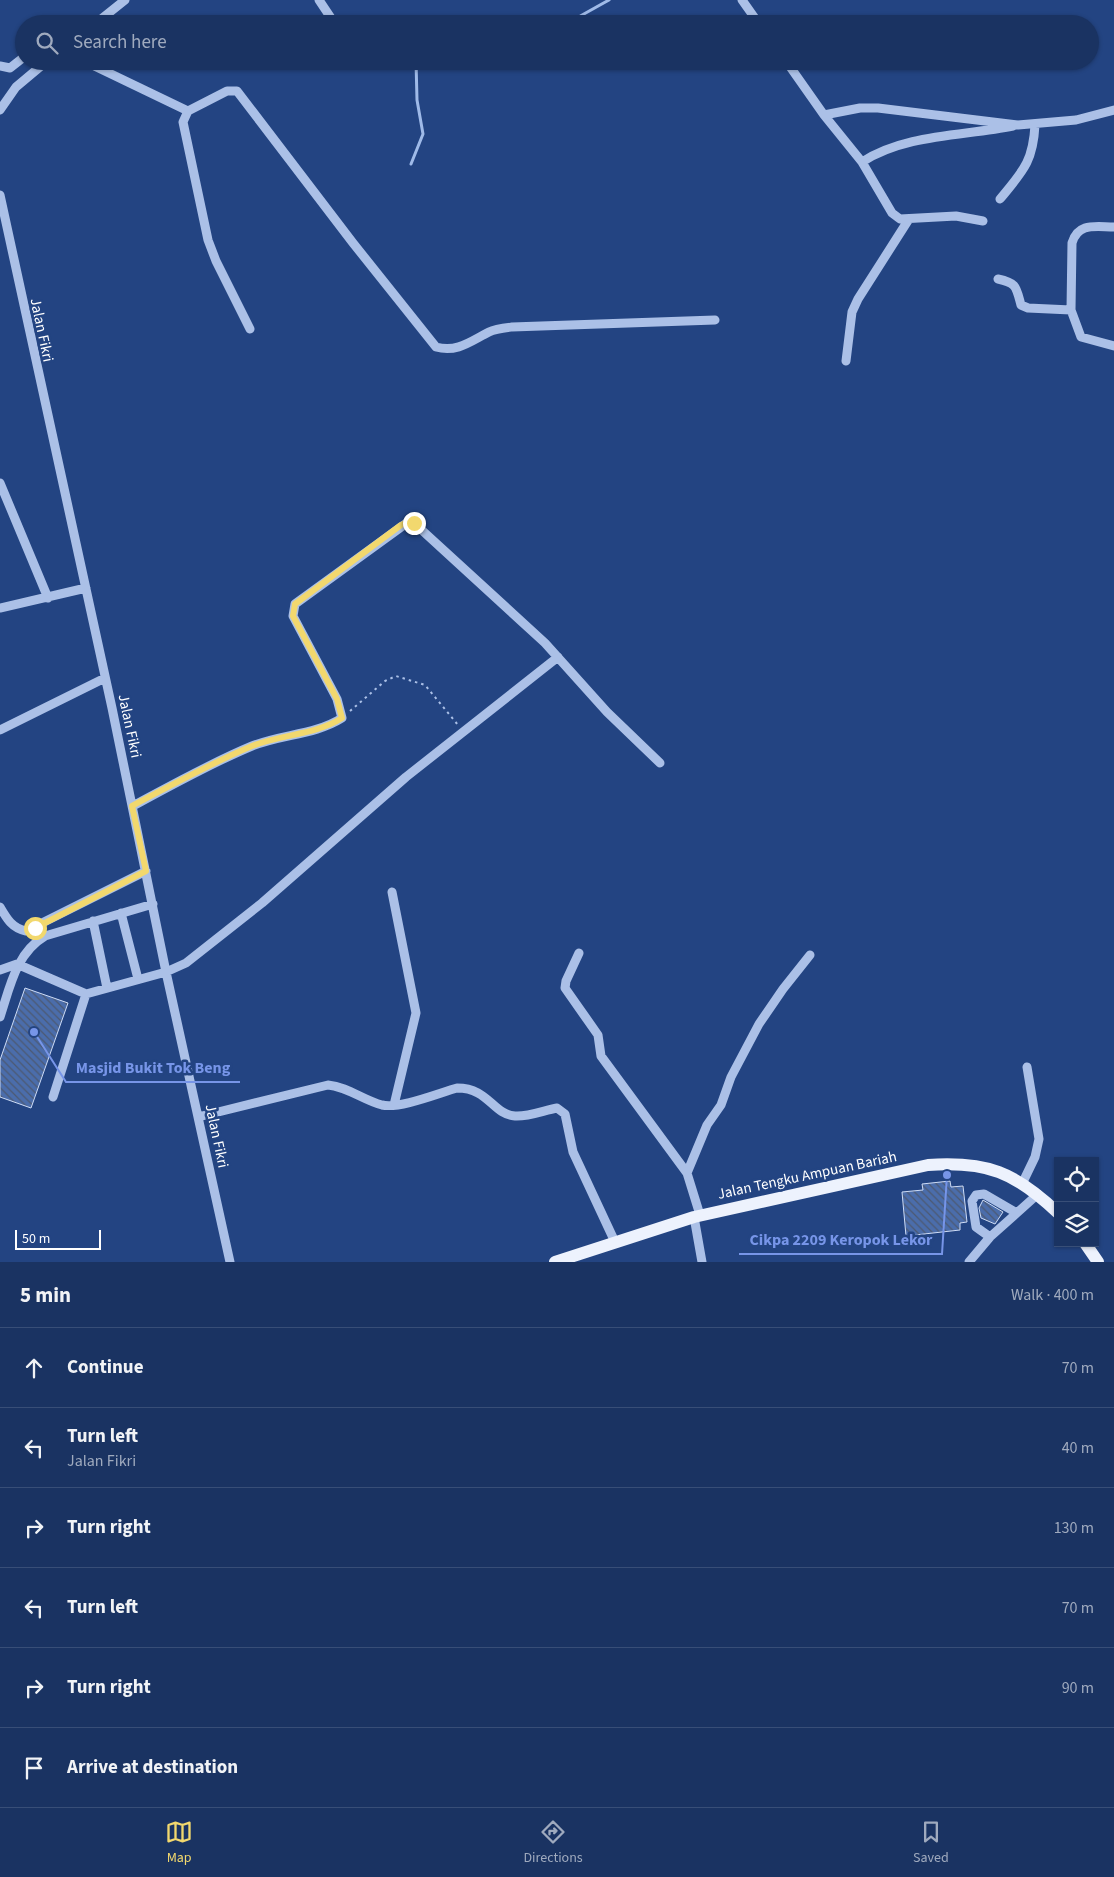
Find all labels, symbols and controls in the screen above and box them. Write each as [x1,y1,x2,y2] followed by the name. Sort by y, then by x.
[15,15,1099,70] search box
[33,29,61,57] icon: search
[73,29,167,56] text: Search here
[25,296,59,364] street label: Jalan Fikri
[403,512,426,535] route end
[113,692,147,760] street label: Jalan Fikri
[24,917,47,940] route start
[66,1051,240,1082] callout: Masjid Bukit Tok Beng
[76,1057,231,1079] text: Masjid Bukit Tok Beng
[200,1102,234,1170] street label: Jalan Fikri
[716,1146,899,1205] street label: Jalan Tengku Ampuan Bariah
[1054,1157,1099,1247] map controls
[1054,1157,1099,1202] button: locate
[1054,1202,1099,1247] button: layers
[739,1223,942,1254] callout: Cikpa 2209 Keropok Lekor
[15,1227,101,1250] scale bar
[22,1229,50,1249] text: 50 m
[750,1229,933,1251] text: Cikpa 2209 Keropok Lekor
[20,1280,71,1310] text: 5 min
[1011,1284,1094,1306] text: Walk · 400 m
[20,1354,48,1382] icon: ahead
[67,1354,144,1381] text: Continue
[1062,1357,1094,1379] text: 70 m
[67,1423,138,1450] text: Turn left
[20,1434,48,1462] icon: left
[1062,1437,1094,1459] text: 40 m
[67,1450,136,1472] text: Jalan Fikri
[20,1514,48,1542] icon: right
[67,1514,151,1541] text: Turn right
[1054,1517,1094,1539] text: 130 m
[20,1594,48,1622] icon: left
[67,1594,138,1621] text: Turn left
[1062,1597,1094,1619] text: 70 m
[20,1674,48,1702] icon: right
[67,1674,151,1701] text: Turn right
[1062,1677,1094,1699] text: 90 m
[20,1754,48,1782] icon: arrive
[67,1754,238,1781] text: Arrive at destination
[165,1818,193,1868] tab: Map
[523,1818,583,1868] tab: Directions
[913,1818,949,1868] tab: Saved

